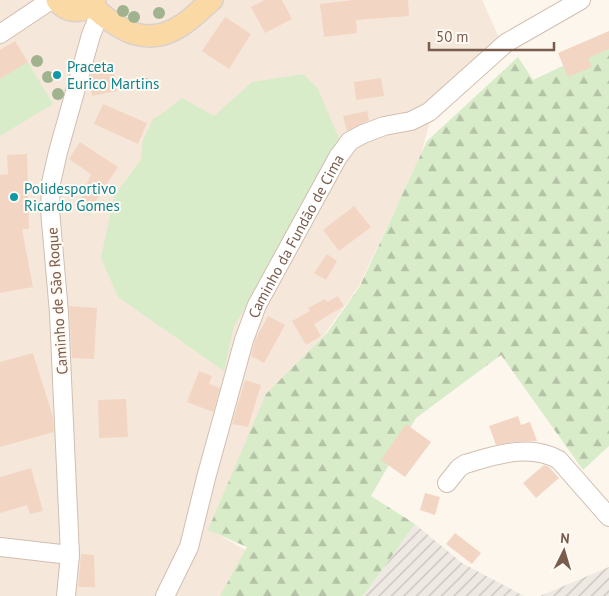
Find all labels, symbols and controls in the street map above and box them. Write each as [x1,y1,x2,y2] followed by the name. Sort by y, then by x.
[429,20,554,52] scale bar
[436,27,469,46] text: 50 m
[67,57,159,93] place label: Praceta Eurico Martins
[51,69,63,81] marker: Praceta Eurico Martins
[244,151,347,320] street label: Caminho da Fundão de Cima
[24,179,120,215] place label: Polidesportivo Ricardo Gomes
[8,191,20,203] marker: Polidesportivo Ricardo Gomes
[42,227,72,375] street label: Caminho de São Roque
[539,526,589,576] north arrow
[560,529,571,547] text: N

